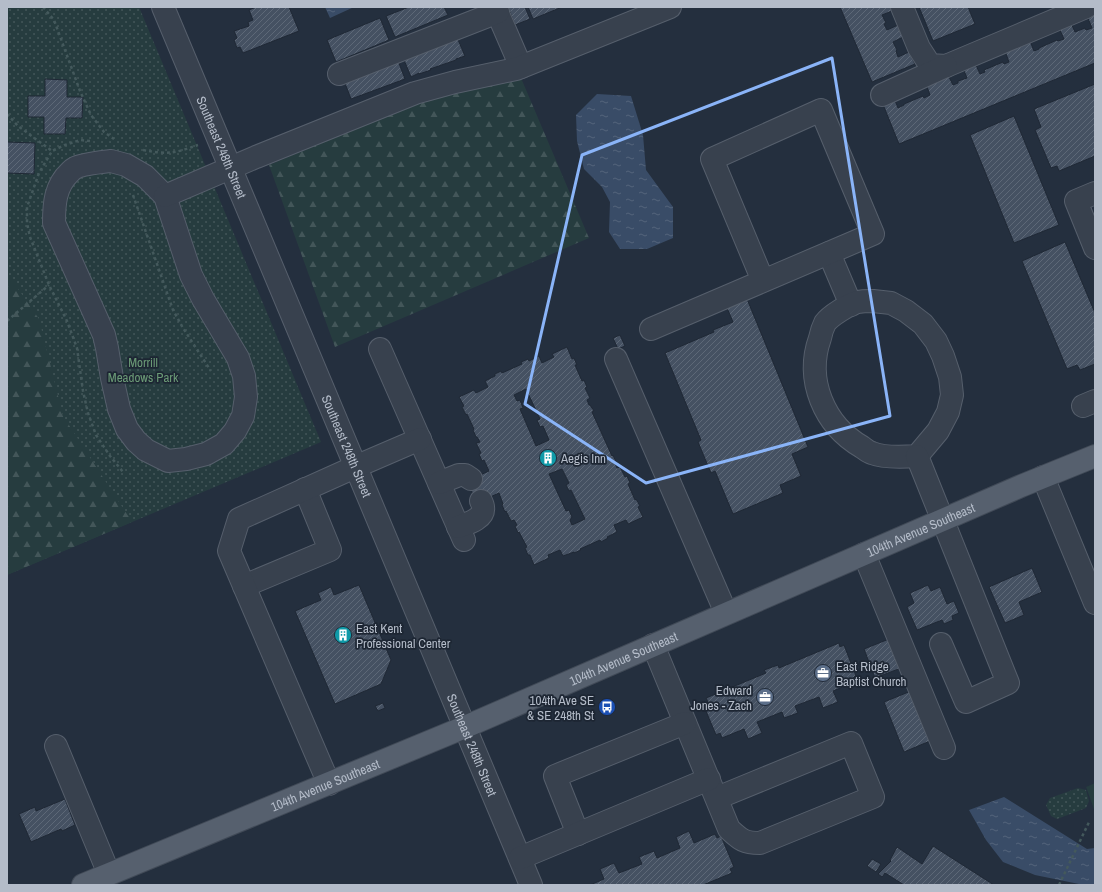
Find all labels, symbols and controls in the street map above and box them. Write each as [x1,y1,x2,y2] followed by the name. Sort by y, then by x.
[193,94,251,201] street label: Southeast 248th Street
[108,354,179,386] park label: Morrill Meadows Park
[318,392,376,500] street label: Southeast 248th Street
[538,448,558,468] building icon: Aegis Inn
[560,450,606,467] place label: Aegis Inn
[864,499,977,560] street label: 104th Avenue Southeast
[356,620,451,652] place label: East Kent Professional Center
[333,625,353,645] building icon: East Kent Professional Center
[567,627,680,689] street label: 104th Avenue Southeast
[836,658,907,690] place label: East Ridge Baptist Church
[813,663,833,683] office icon: East Ridge Baptist Church
[690,682,752,714] place label: Edward Jones - Zach
[755,687,775,707] office icon: Edward Jones - Zach
[443,691,501,799] street label: Southeast 248th Street
[527,692,594,724] place label: 104th Ave SE & SE 248th St
[597,697,617,717] bus stop icon: 104th Ave SE & SE 248th St
[268,755,382,815] street label: 104th Avenue Southeast

